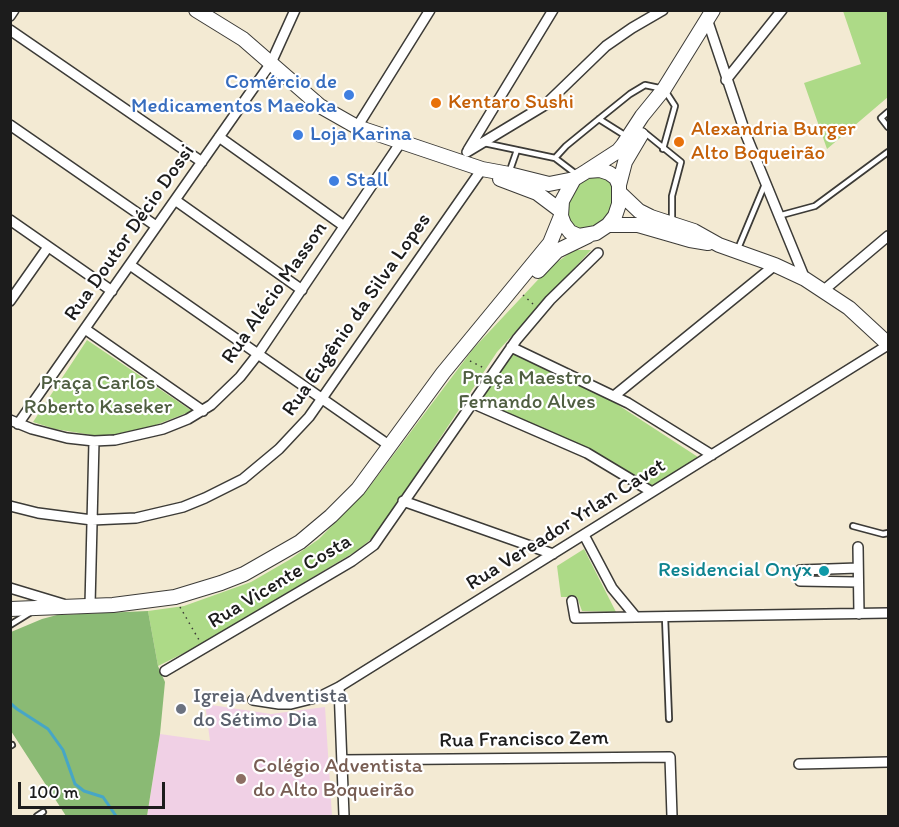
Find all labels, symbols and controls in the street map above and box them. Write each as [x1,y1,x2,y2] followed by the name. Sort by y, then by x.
[131,70,337,120] place label: Comércio de Medicamentos Maeoka
[342,88,356,102] marker: Comércio de Medicamentos Maeoka
[448,90,574,116] place label: Kentaro Sushi
[429,96,443,110] marker: Kentaro Sushi
[691,117,856,167] place label: Alexandria Burger Alto Boqueirão
[310,122,412,148] place label: Loja Karina
[291,128,305,142] marker: Loja Karina
[672,135,686,149] marker: Alexandria Burger Alto Boqueirão
[59,140,201,326] street label: Rua Doutor Décio Dossi
[346,168,389,194] place label: Stall
[327,174,341,188] marker: Stall
[277,209,437,421] street label: Rua Eugênio da Silva Lopes
[217,217,333,369] street label: Rua Alécio Masson
[458,366,596,416] park label: Praça Maestro Fernando Alves
[24,371,172,421] park label: Praça Carlos Roberto Kaseker
[462,453,670,597] street label: Rua Vereador Yrlan Cavet
[204,529,356,635] street label: Rua Vicente Costa
[658,558,812,584] place label: Residencial Onyx
[817,564,831,578] marker: Residencial Onyx
[193,684,348,734] place label: Igreja Adventista do Sétimo Dia
[174,702,188,716] marker: Igreja Adventista do Sétimo Dia
[439,726,609,754] street label: Rua Francisco Zem
[253,754,423,804] place label: Colégio Adventista do Alto Boqueirão
[21,770,168,808] scale bar
[234,772,248,786] marker: Colégio Adventista do Alto Boqueirão
[29,781,79,803] text: 100 m

